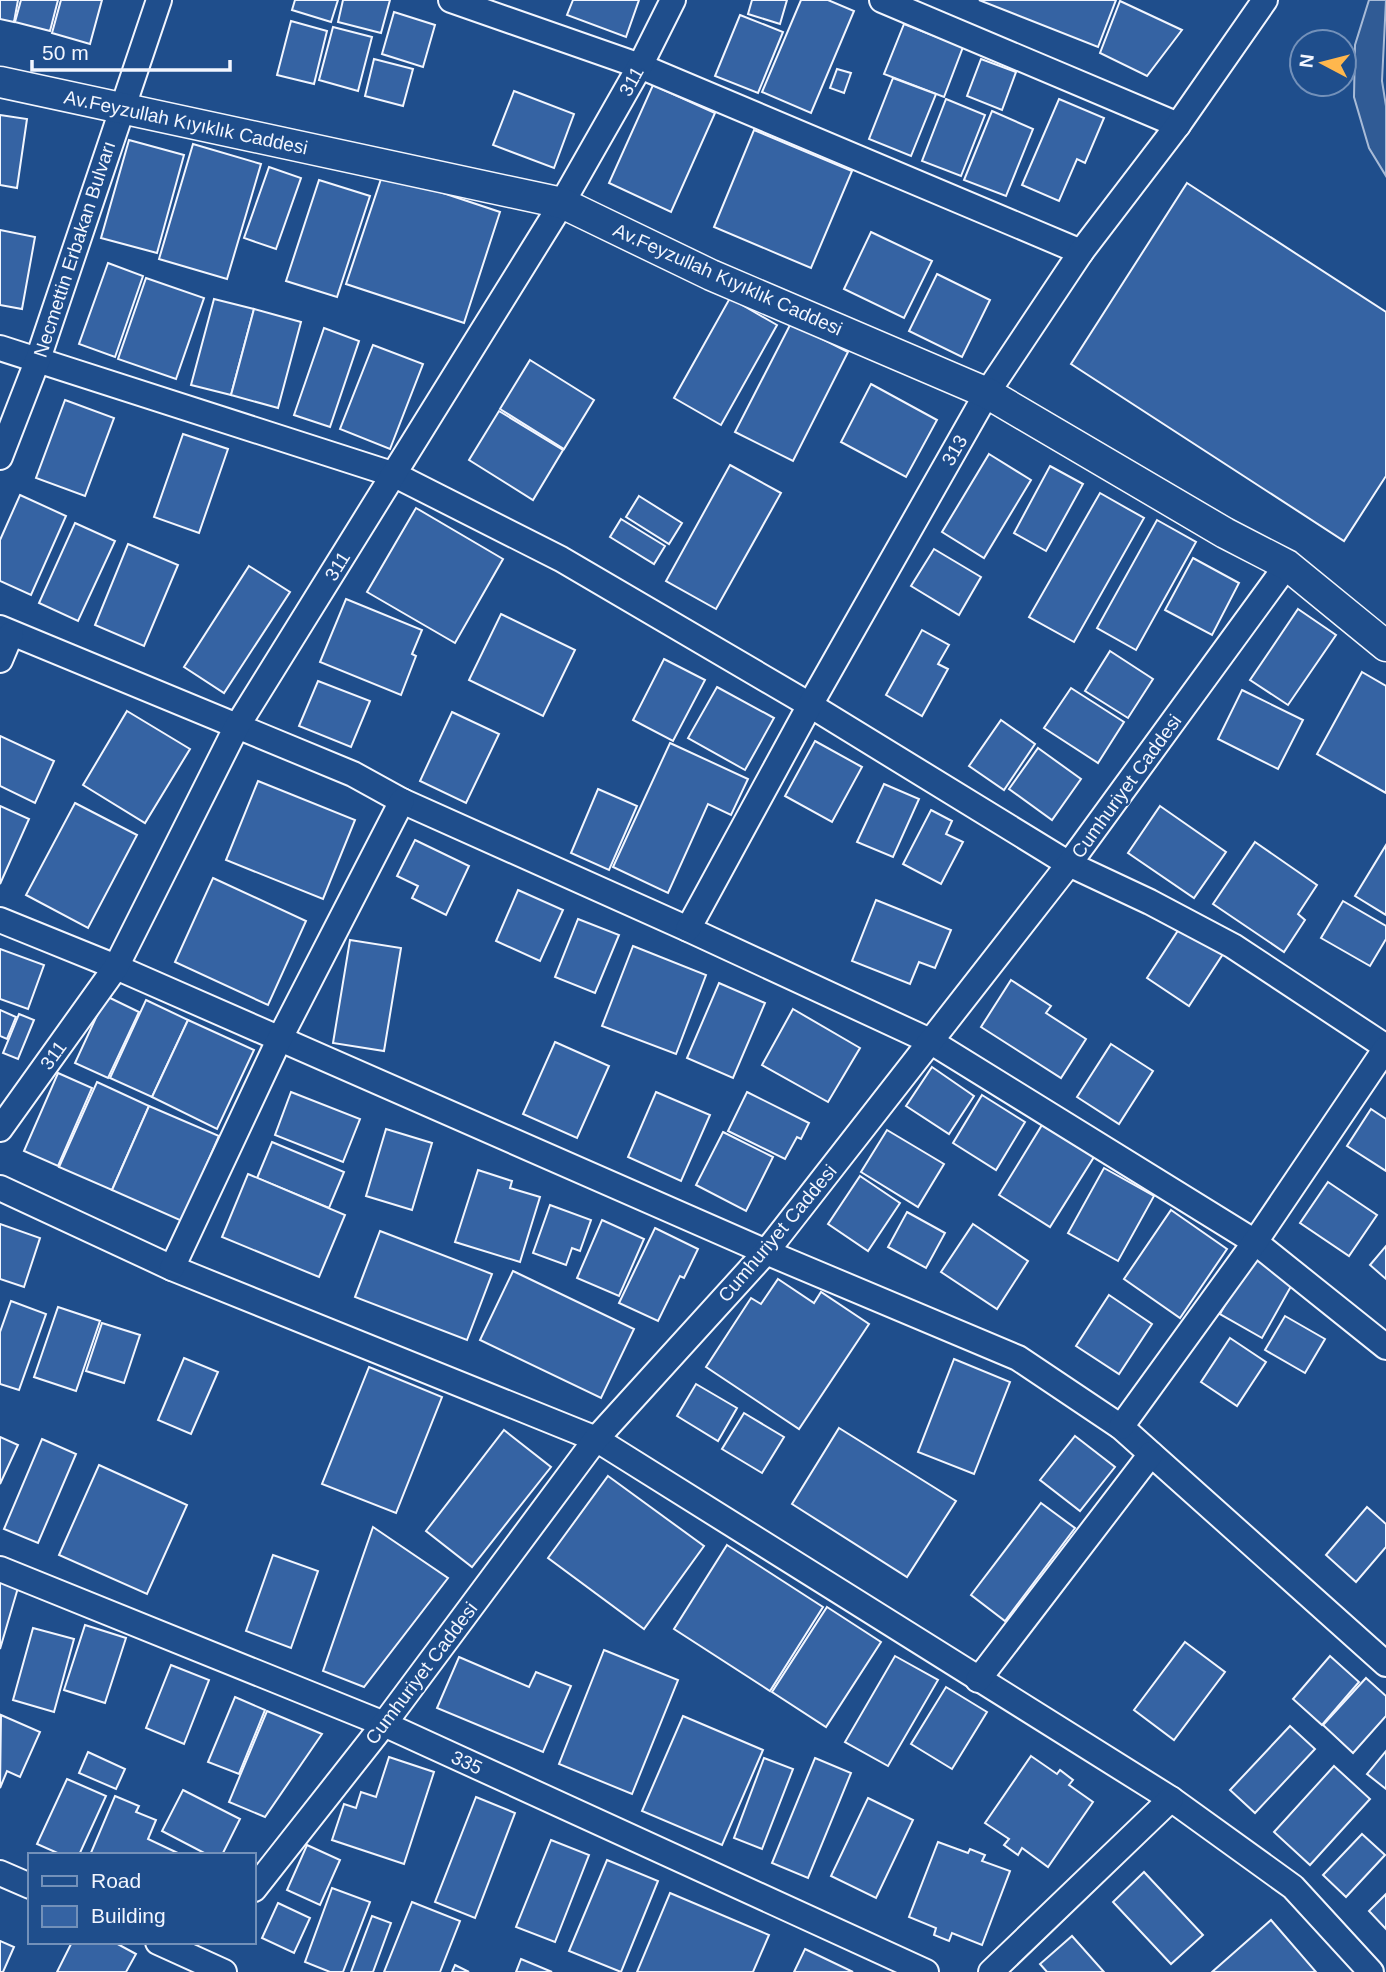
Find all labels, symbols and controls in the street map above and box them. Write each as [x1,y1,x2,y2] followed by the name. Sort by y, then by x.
[32,28,229,72] scale bar
[1288,28,1358,98] north arrow
[42,41,89,64] text: 50 m
[1295,53,1318,69] text: N
[615,63,648,100] street label: 311
[62,86,310,159] street label: Av.Feyzullah Kıyıklık Caddesi
[30,138,119,360] street label: Necmettin Erbakan Bulvarı
[610,219,846,340] street label: Av.Feyzullah Kıyıklık Caddesi
[937,431,971,469] street label: 313
[320,548,354,585] street label: 311
[1067,710,1185,862] street label: Cumhuriyet Caddesi
[36,1037,71,1074] street label: 311
[714,1161,841,1306] street label: Cumhuriyet Caddesi
[361,1598,482,1748] street label: Cumhuriyet Caddesi
[448,1746,486,1779] street label: 335
[28,1853,256,1944] legend
[91,1869,141,1892] text: Road
[91,1904,166,1927] text: Building

